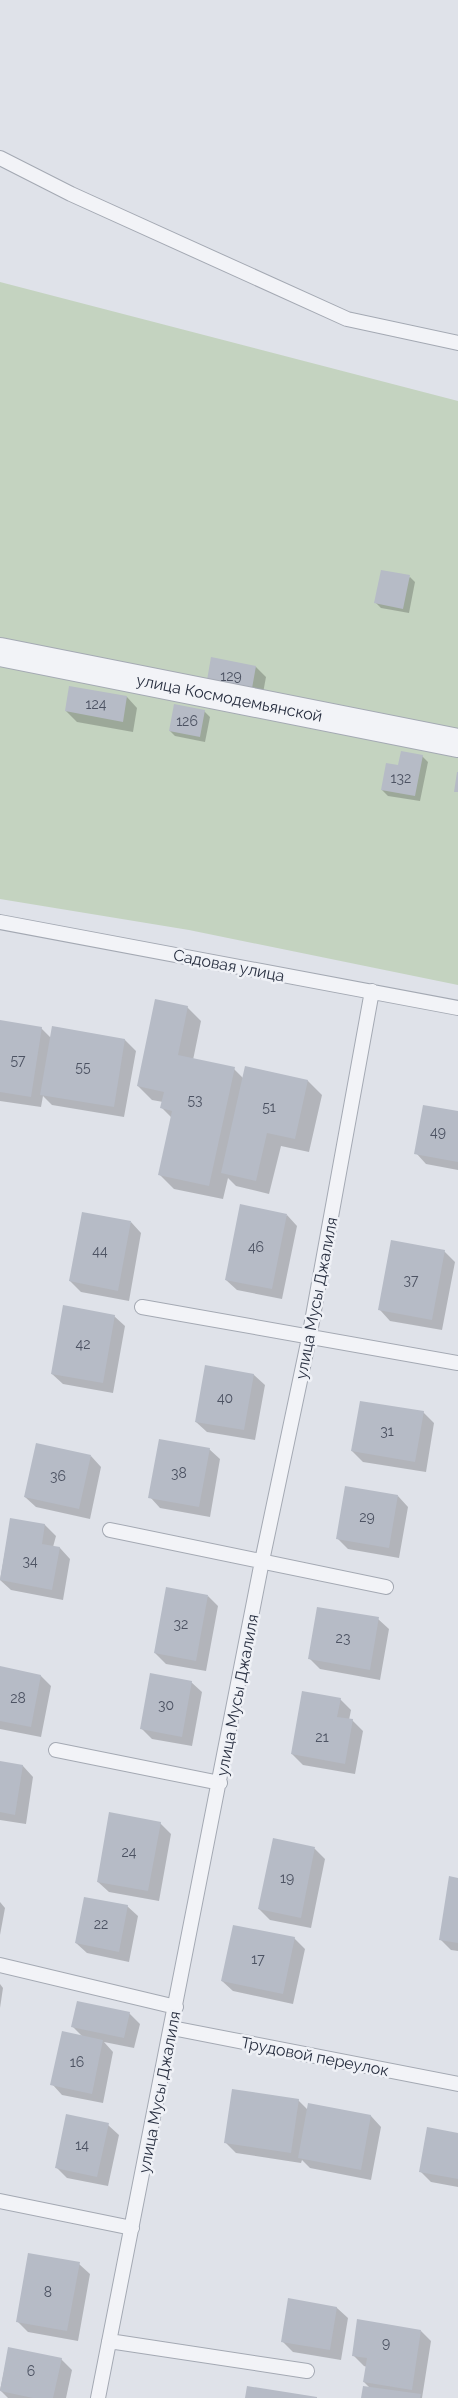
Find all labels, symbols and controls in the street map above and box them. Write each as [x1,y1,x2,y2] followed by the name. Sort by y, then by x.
[220,668,242,684] house number: 129
[135,670,324,726] street label: улица Космодемьянской
[86,696,107,712] house number: 124
[176,713,198,729] house number: 126
[391,770,411,786] house number: 132
[172,945,286,986] street label: Садовая улица
[10,1052,26,1068] house number: 57
[75,1059,91,1075] house number: 55
[187,1092,203,1108] house number: 53
[262,1099,276,1115] house number: 51
[430,1124,446,1140] house number: 49
[291,1215,342,1381] street label: улица Мусы Джалиля
[248,1239,264,1255] house number: 46
[92,1243,108,1259] house number: 44
[404,1272,419,1288] house number: 37
[76,1336,90,1352] house number: 42
[217,1390,233,1406] house number: 40
[380,1423,394,1439] house number: 31
[171,1465,187,1481] house number: 38
[50,1468,66,1484] house number: 36
[359,1509,375,1525] house number: 29
[22,1553,38,1569] house number: 34
[212,1612,263,1778] street label: улица Мусы Джалиля
[174,1616,188,1632] house number: 32
[336,1630,350,1646] house number: 23
[10,1690,26,1706] house number: 28
[158,1697,174,1713] house number: 30
[315,1729,329,1745] house number: 21
[122,1844,137,1860] house number: 24
[280,1870,294,1886] house number: 19
[94,1916,108,1932] house number: 22
[251,1951,265,1967] house number: 17
[134,2009,185,2175] street label: улица Мусы Джалиля
[239,2033,390,2080] street label: Трудовой переулок
[70,2054,84,2070] house number: 16
[75,2137,89,2153] house number: 14
[44,2284,52,2300] house number: 8
[382,2335,390,2351] house number: 9
[27,2363,35,2379] house number: 6

